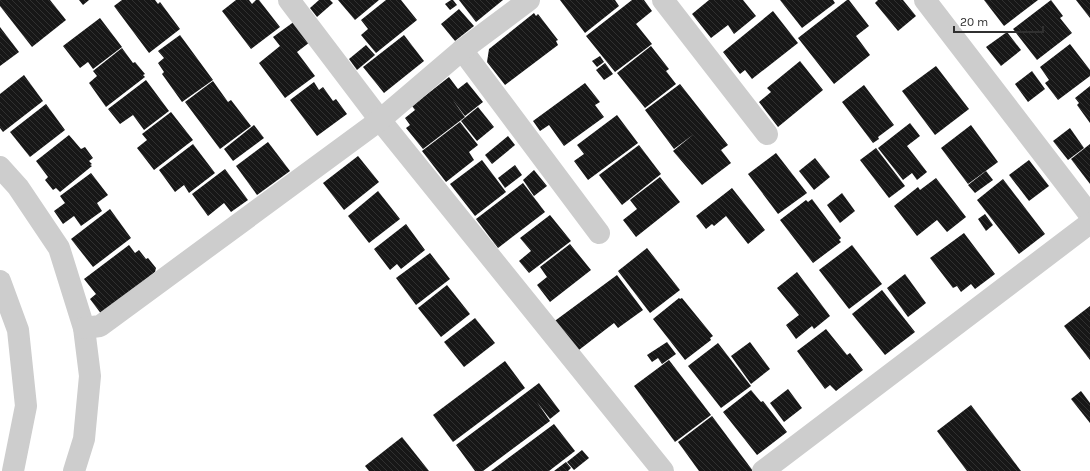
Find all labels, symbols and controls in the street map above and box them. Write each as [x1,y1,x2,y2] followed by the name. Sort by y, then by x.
[954,8,1043,34] scale bar
[960,15,988,29] text: 20 m

